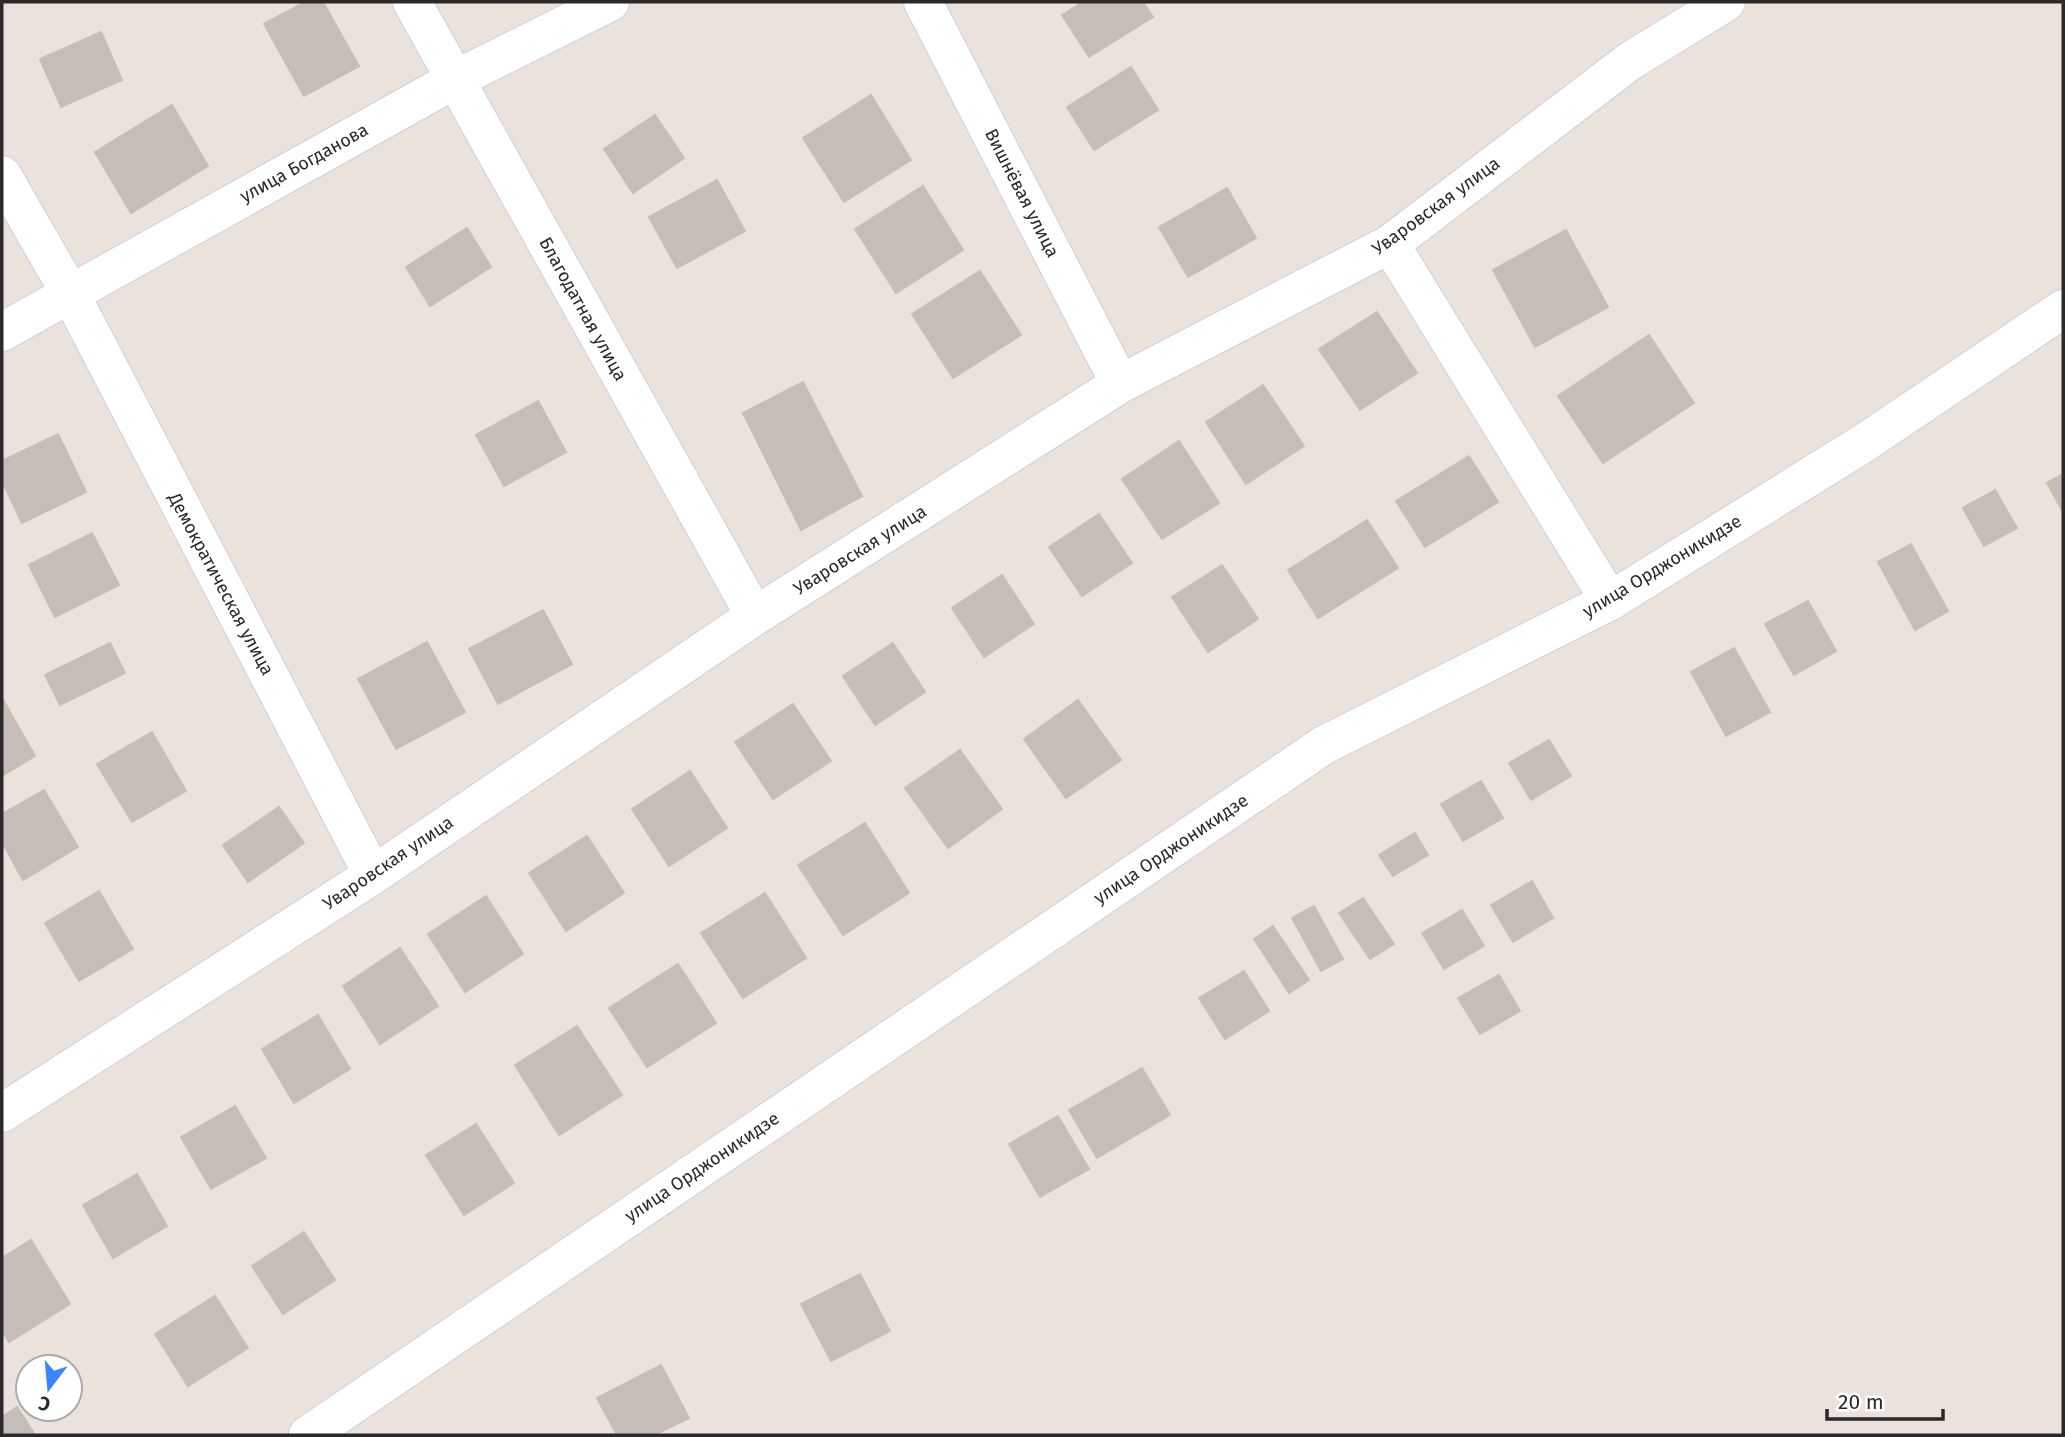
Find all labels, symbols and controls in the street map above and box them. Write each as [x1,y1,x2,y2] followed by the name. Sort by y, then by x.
[236,119,372,207] street label: улица Богданова
[980,125,1064,261] street label: Вишнёвая улица
[1368,152,1504,260] street label: Уваровская улица
[534,233,632,385] street label: Благодатная улица
[163,488,279,679] street label: Демократическая улица
[789,500,931,600] street label: Уваровская улица
[1578,510,1746,622] street label: улица Орджоникидзе
[1090,789,1252,909] street label: улица Орджоникидзе
[319,811,457,915] street label: Уваровская улица
[621,1107,783,1227] street label: улица Орджоникидзе
[14,1353,84,1423] north arrow
[1827,1378,1942,1422] scale bar
[1838,1389,1884,1415] text: 20 m
[36,1391,53,1416] text: С

